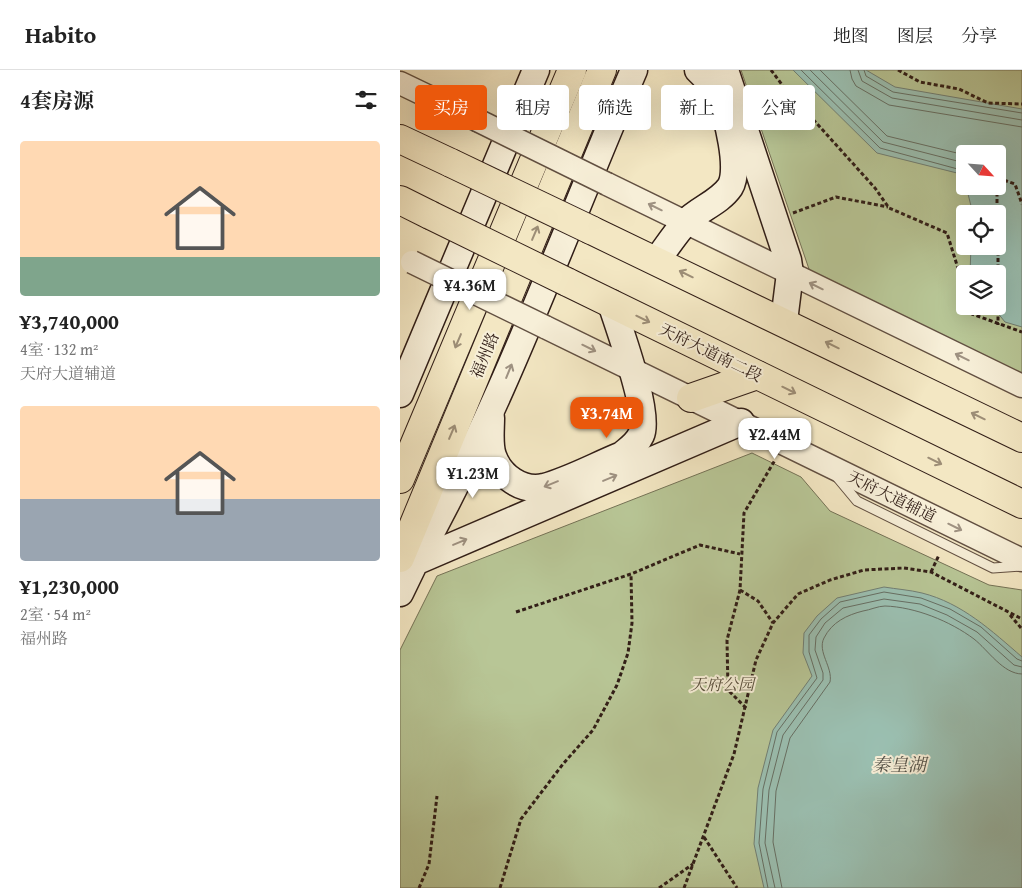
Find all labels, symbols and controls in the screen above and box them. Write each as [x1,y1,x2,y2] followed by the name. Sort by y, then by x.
[25,17,96,52] text: Habito
[833,22,869,49] text: 地图
[897,22,933,49] text: 图层
[961,22,997,49] text: 分享
[20,85,94,116] text: 4套房源
[415,85,487,130] chip: 买房
[497,85,569,130] chip: 租房
[579,85,651,130] chip: 筛选
[661,85,733,130] chip: 新上
[743,85,815,130] chip: 公寓
[352,86,380,114] icon: filters
[956,145,1006,195] north arrow
[956,145,1006,315] map controls
[155,173,245,263] icon: home
[648,202,663,211] one-way arrow
[956,205,1006,255] button: locate
[530,226,540,241] one-way arrow
[956,265,1006,315] button: layers
[429,268,511,311] pin: ¥4.36M
[679,269,694,278] one-way arrow
[444,273,496,297] text: ¥4.36M
[809,281,824,291] one-way arrow
[20,306,119,337] text: ¥3,740,000
[635,315,650,324] one-way arrow
[655,317,767,387] street label: 天府大道南二段
[464,328,504,382] street label: 福州路
[452,333,462,348] one-way arrow
[20,337,99,361] text: 4室 · 132 m²
[825,340,840,350] one-way arrow
[581,344,596,354] one-way arrow
[955,352,970,362] one-way arrow
[20,361,116,385] text: 天府大道辅道
[506,363,515,378] one-way arrow
[781,386,796,395] one-way arrow
[566,396,648,439] pin: ¥3.74M
[581,401,633,425] text: ¥3.74M
[971,411,986,421] one-way arrow
[734,418,816,460] pin: ¥2.44M
[749,422,801,446] text: ¥2.44M
[448,425,458,440] one-way arrow
[155,438,245,528] icon: home
[432,456,514,499] pin: ¥1.23M
[927,457,942,466] one-way arrow
[447,461,499,485] text: ¥1.23M
[844,464,940,528] street label: 天府大道辅道
[602,473,617,483] one-way arrow
[543,480,559,489] one-way arrow
[948,522,963,532] one-way arrow
[452,537,467,547] one-way arrow
[20,571,119,602] text: ¥1,230,000
[20,602,91,626] text: 2室 · 54 m²
[20,626,68,650] text: 福州路
[690,672,757,696] park label: 天府公园
[872,751,929,778] water label: 秦皇湖

